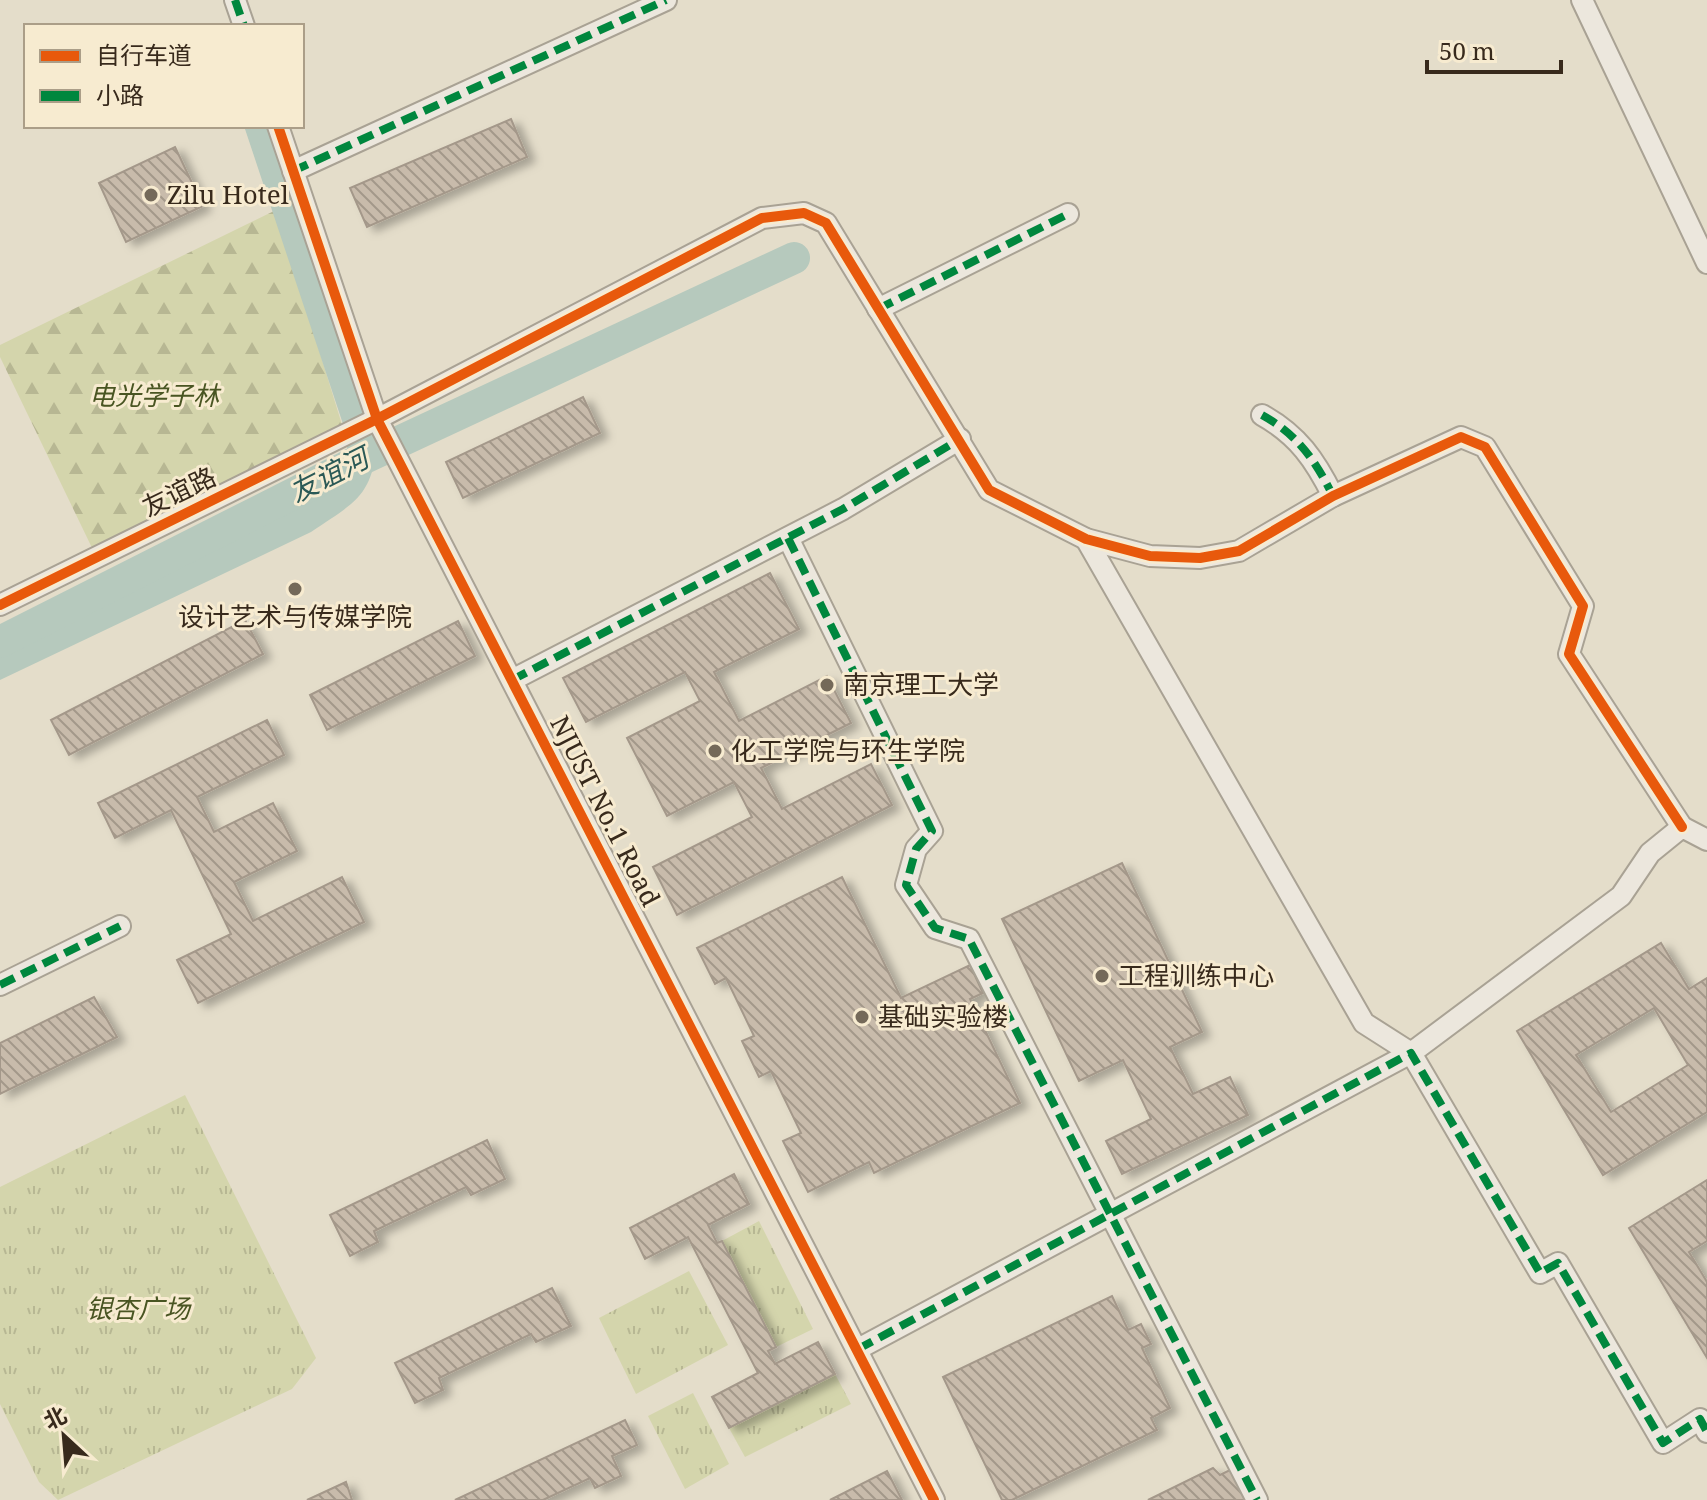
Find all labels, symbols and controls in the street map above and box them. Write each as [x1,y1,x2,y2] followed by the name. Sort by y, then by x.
[24,24,304,128] legend
[1427,24,1561,74] scale bar
[1439,34,1495,67] text: 50 m
[96,38,192,71] text: 自行车道
[96,78,144,111] text: 小路
[167,176,289,212] place label: Zilu Hotel
[142,186,160,204] marker: Zilu Hotel
[89,377,222,413] park label: 电光学子林
[282,436,379,510] water label: 友谊河
[136,458,222,524] street label: 友谊路
[286,580,304,598] marker: 设计艺术与传媒学院
[178,598,412,634] place label: 设计艺术与传媒学院
[843,666,999,702] place label: 南京理工大学
[818,676,836,694] marker: 南京理工大学
[542,709,669,912] street label: NJUST No.1 Road
[731,732,965,768] place label: 化工学院与环生学院
[706,742,724,760] marker: 化工学院与环生学院
[1118,957,1274,993] place label: 工程训练中心
[1093,967,1111,985] marker: 工程训练中心
[878,998,1008,1034] place label: 基础实验楼
[853,1008,871,1026] marker: 基础实验楼
[86,1290,192,1326] park label: 银杏广场
[24,1396,104,1476] north arrow
[38,1399,71,1435] text: 北

